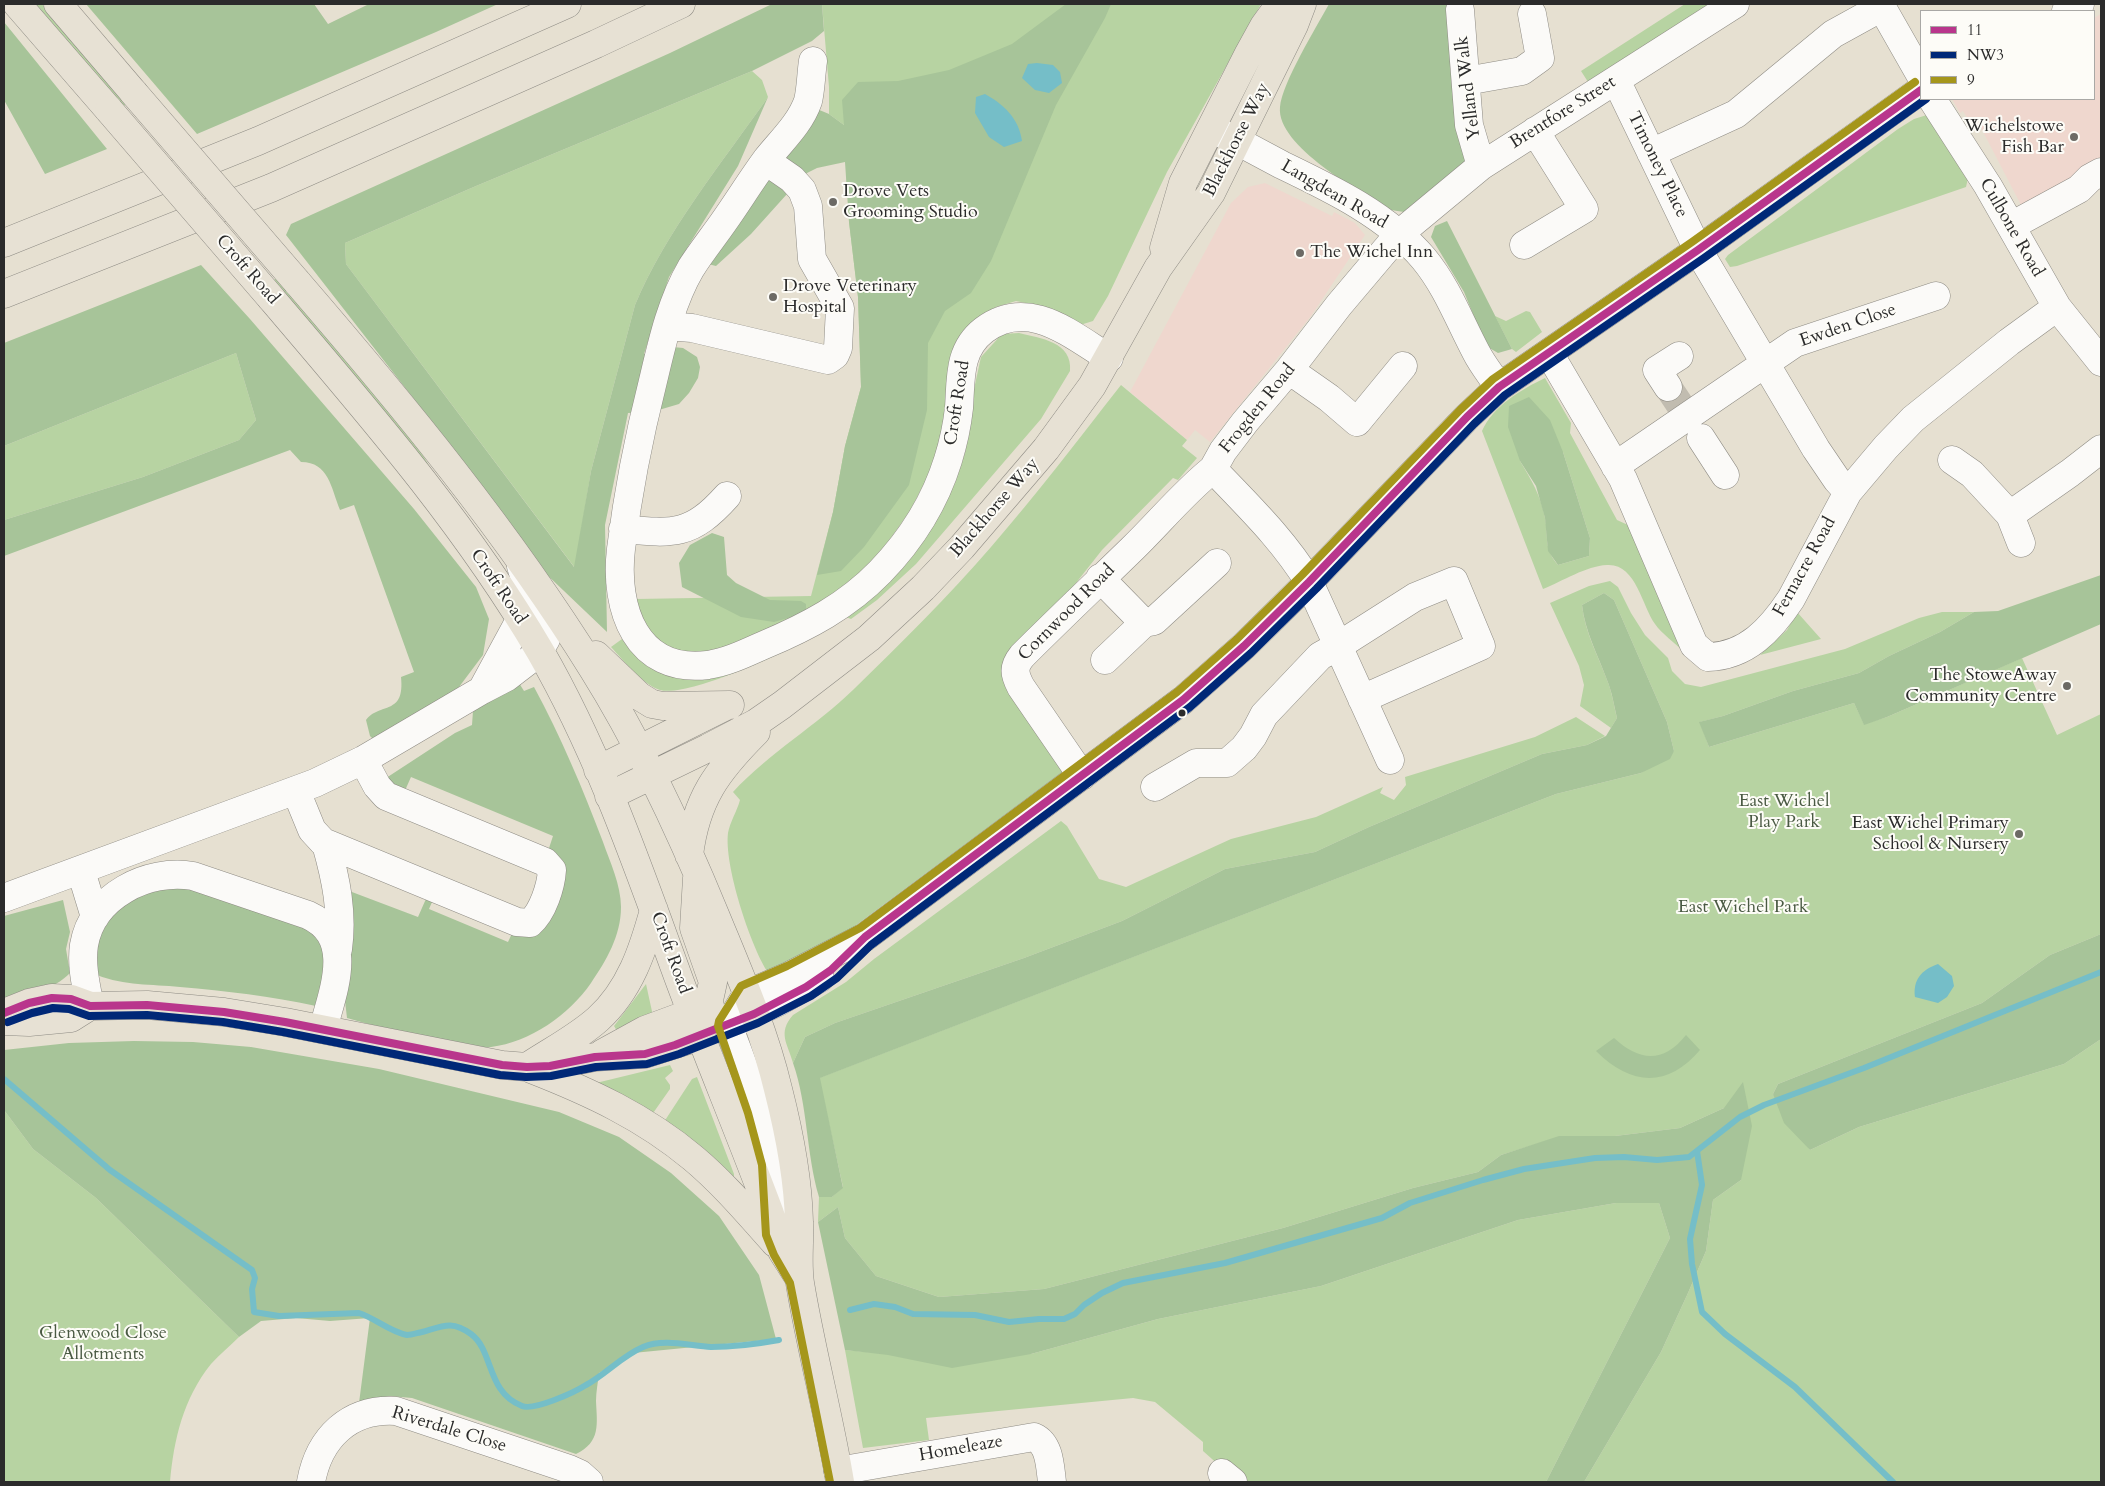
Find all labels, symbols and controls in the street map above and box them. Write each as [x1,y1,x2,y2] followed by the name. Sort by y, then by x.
[1920,10,2095,100] legend
[1967,20,1982,40] text: 11
[1452,35,1486,141] street label: Yelland Walk
[1967,45,2004,65] text: NW3
[1967,70,1975,90] text: 9
[1506,72,1620,154] street label: Brentfore Street
[1199,79,1275,201] street label: Blackhorse Way
[1622,108,1692,222] street label: Timoney Place
[1964,116,2064,158] place label: Wichelstowe Fish Bar
[2068,131,2080,143] marker: Wichelstowe Fish Bar
[1277,156,1391,234] street label: Langdean Road
[1974,175,2048,281] street label: Culbone Road
[843,181,978,223] place label: Drove Vets Grooming Studio
[827,196,839,208] marker: Drove Vets Grooming Studio
[211,231,283,309] street label: Croft Road
[1310,242,1433,264] place label: The Wichel Inn
[1294,247,1306,259] marker: The Wichel Inn
[783,276,917,318] place label: Drove Veterinary Hospital
[767,291,779,303] marker: Drove Veterinary Hospital
[1797,299,1899,353] street label: Ewden Close
[941,359,975,447] street label: Croft Road
[1215,360,1301,458] street label: Frogden Road
[946,454,1044,562] street label: Blackhorse Way
[1769,514,1841,620] street label: Fernacre Road
[465,545,531,629] street label: Croft Road
[1014,560,1120,666] street label: Cornwood Road
[1905,665,2057,708] place label: The StoweAway Community Centre
[2061,680,2073,692] marker: The StoweAway Community Centre
[1177,708,1187,718] unlabelled marker
[1738,791,1830,834] park label: East Wichel Play Park
[1852,813,2009,856] place label: East Wichel Primary School & Nursery
[2013,828,2025,840] marker: East Wichel Primary School & Nursery
[1678,897,1808,919] park label: East Wichel Park
[645,909,695,997] street label: Croft Road
[39,1323,167,1366] park label: Glenwood Close Allotments
[389,1402,509,1458] street label: Riverdale Close
[917,1431,1005,1467] street label: Homeleaze

